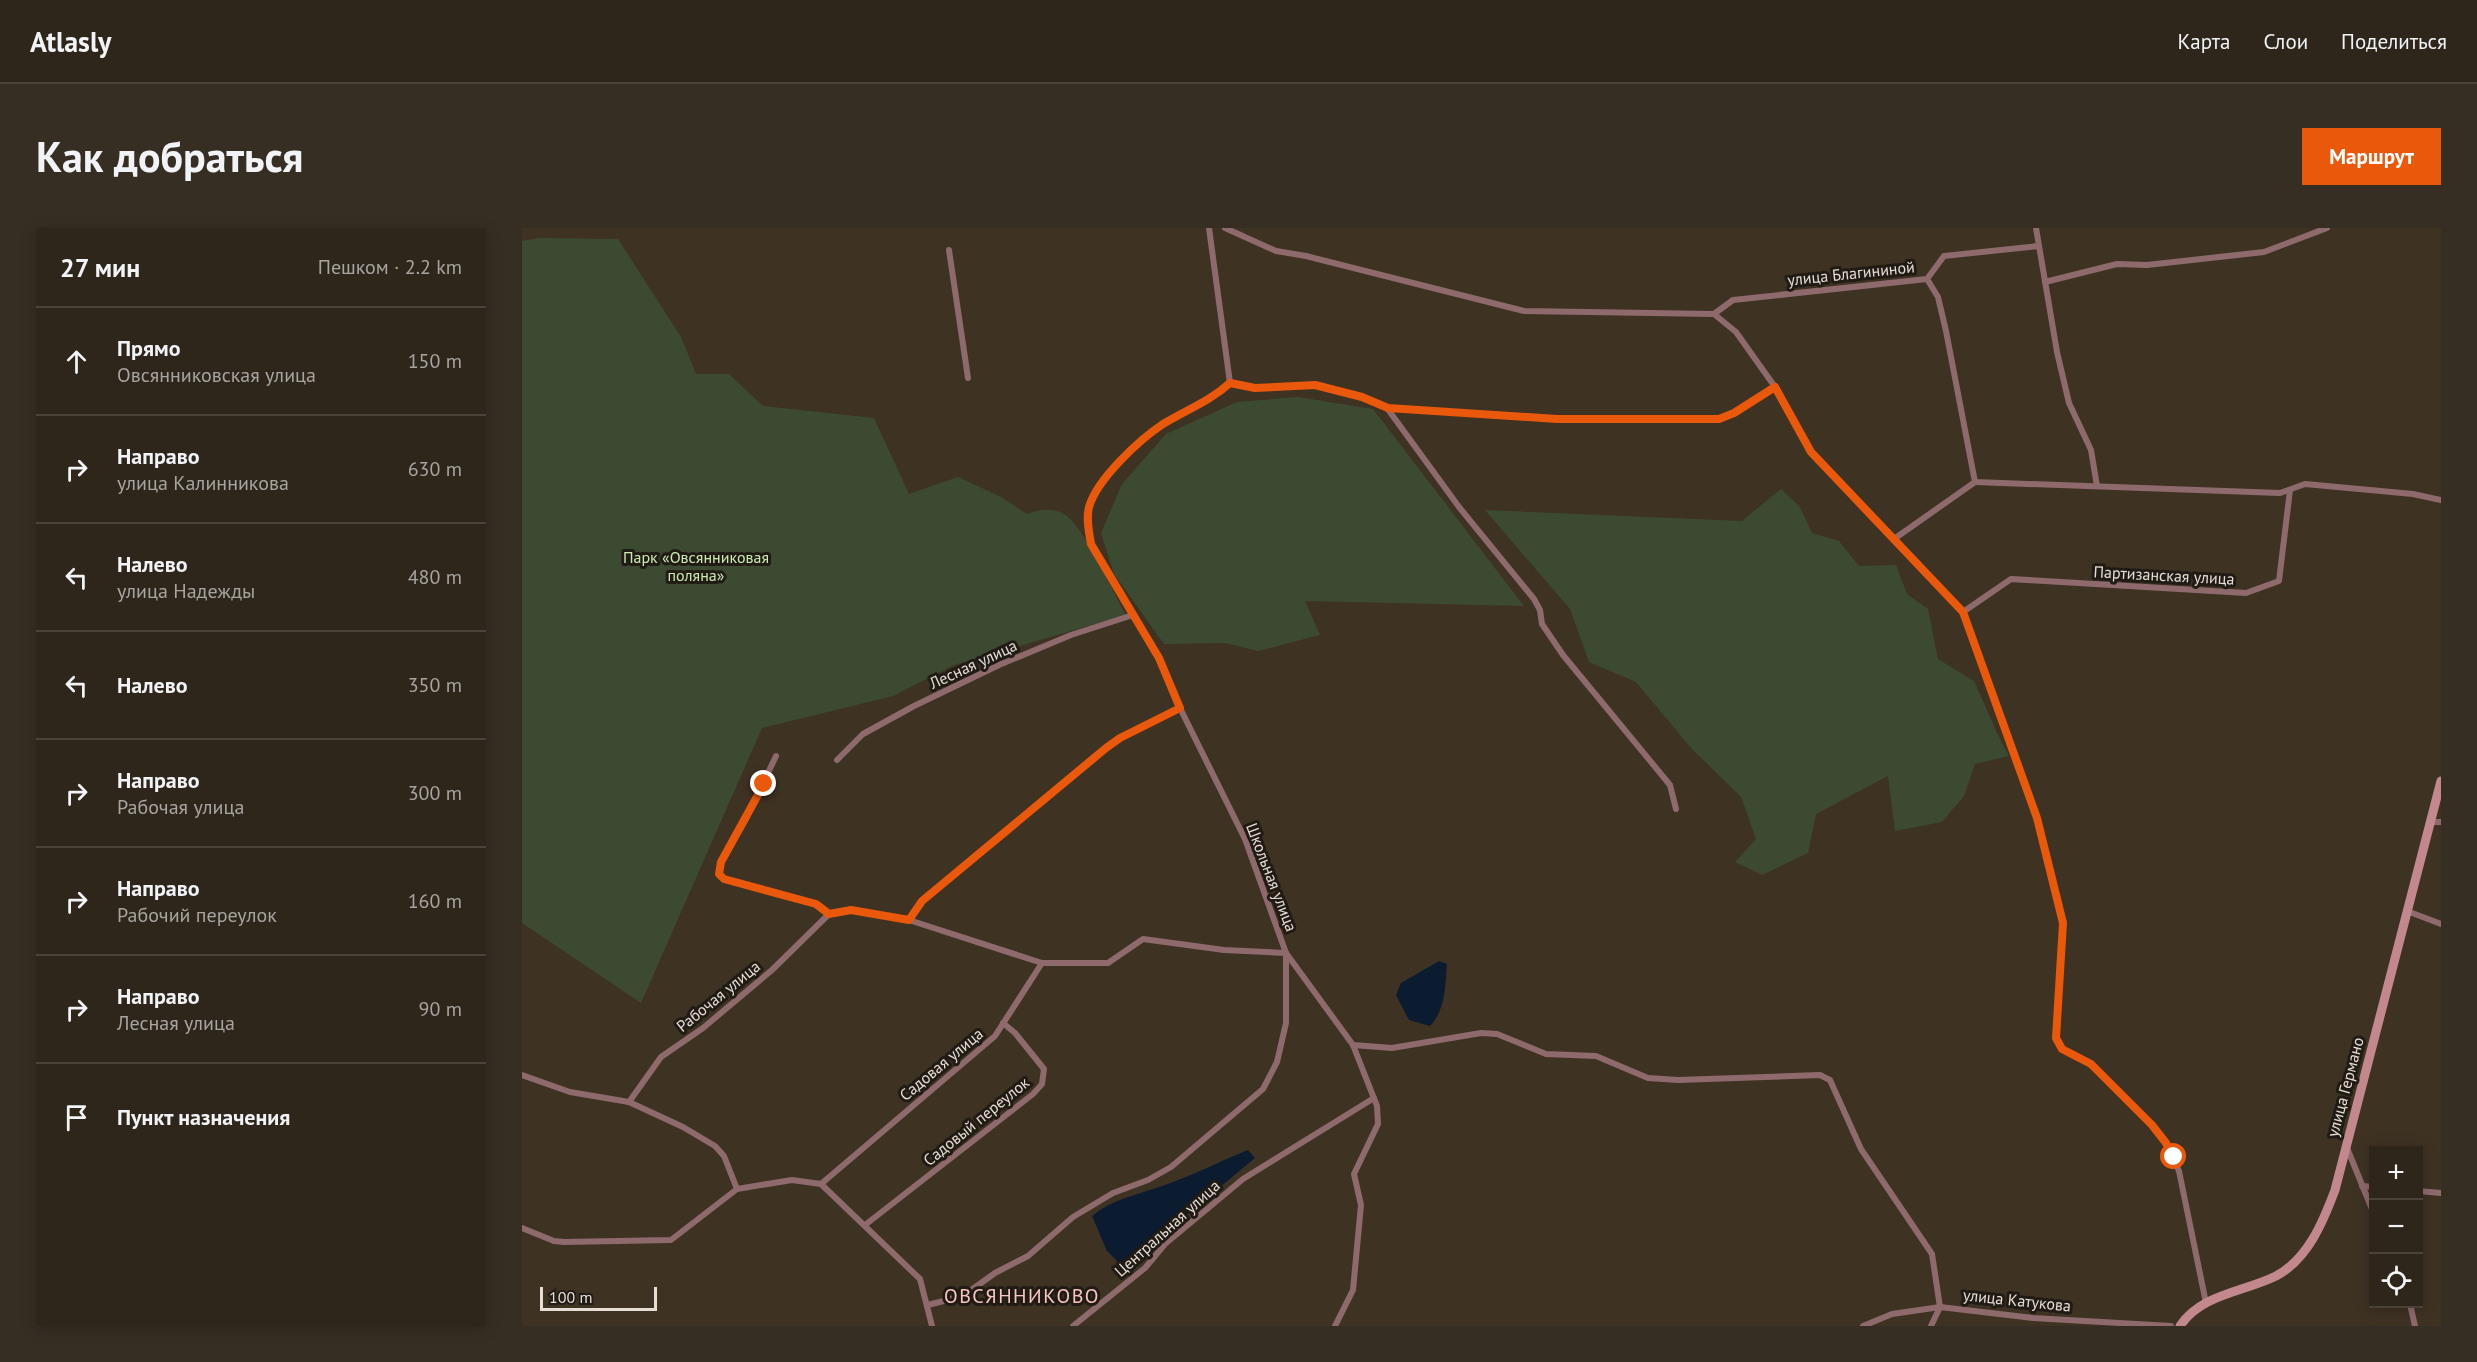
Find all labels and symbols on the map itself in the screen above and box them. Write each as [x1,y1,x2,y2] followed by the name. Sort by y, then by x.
[1786,256,1916,290] street label: улица Благининой
[623,547,769,585] park label: Парк «Овсянниковая поляна»
[2093,561,2235,589] street label: Партизанская улица
[925,635,1020,693] street label: Лесная улица
[750,770,776,796] route end
[1242,820,1302,934] street label: Школьная улица
[672,956,764,1036] street label: Рабочая улица
[895,1023,987,1105] street label: Садовая улица
[2322,1035,2368,1139] street label: улица Германо
[919,1072,1033,1170] street label: Садовый переулок
[2160,1143,2186,1169] route start
[1110,1175,1224,1281] street label: Центральная улица
[944,1283,1100,1309] district label: ОВСЯННИКОВО
[540,1284,657,1312] scale bar
[1962,1284,2072,1316] street label: улица Катукова

